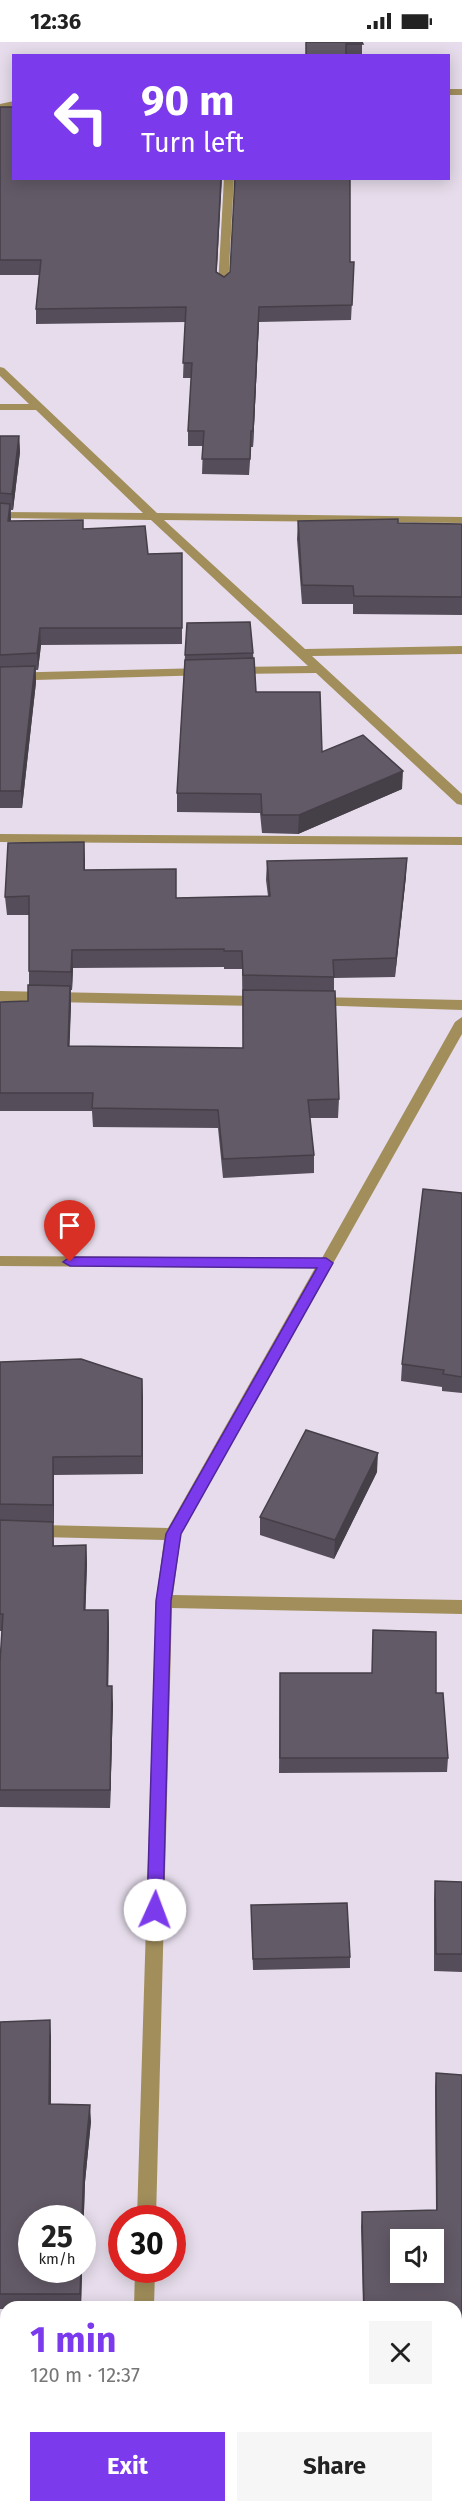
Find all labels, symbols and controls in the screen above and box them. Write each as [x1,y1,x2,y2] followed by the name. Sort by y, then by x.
[30,8,81,35] text: 12:36
[141,76,235,126] text: 90 m
[42,78,120,156] icon: left
[141,127,244,159] text: Turn left
[44,1200,95,1262] pin
[53,1209,86,1242] icon: arrive
[123,1878,187,1942] position arrow
[108,2205,186,2283] speed limit sign: 30
[41,2219,73,2255] text: 25
[390,2229,444,2283] map controls
[390,2229,444,2283] button: sound
[38,2250,76,2268] text: km/h
[30,2318,117,2362] text: 1 min
[369,2321,432,2384] button: close
[30,2363,140,2387] text: 120 m · 12:37
[30,2432,225,2501] button: Exit
[237,2432,432,2501] button: Share

